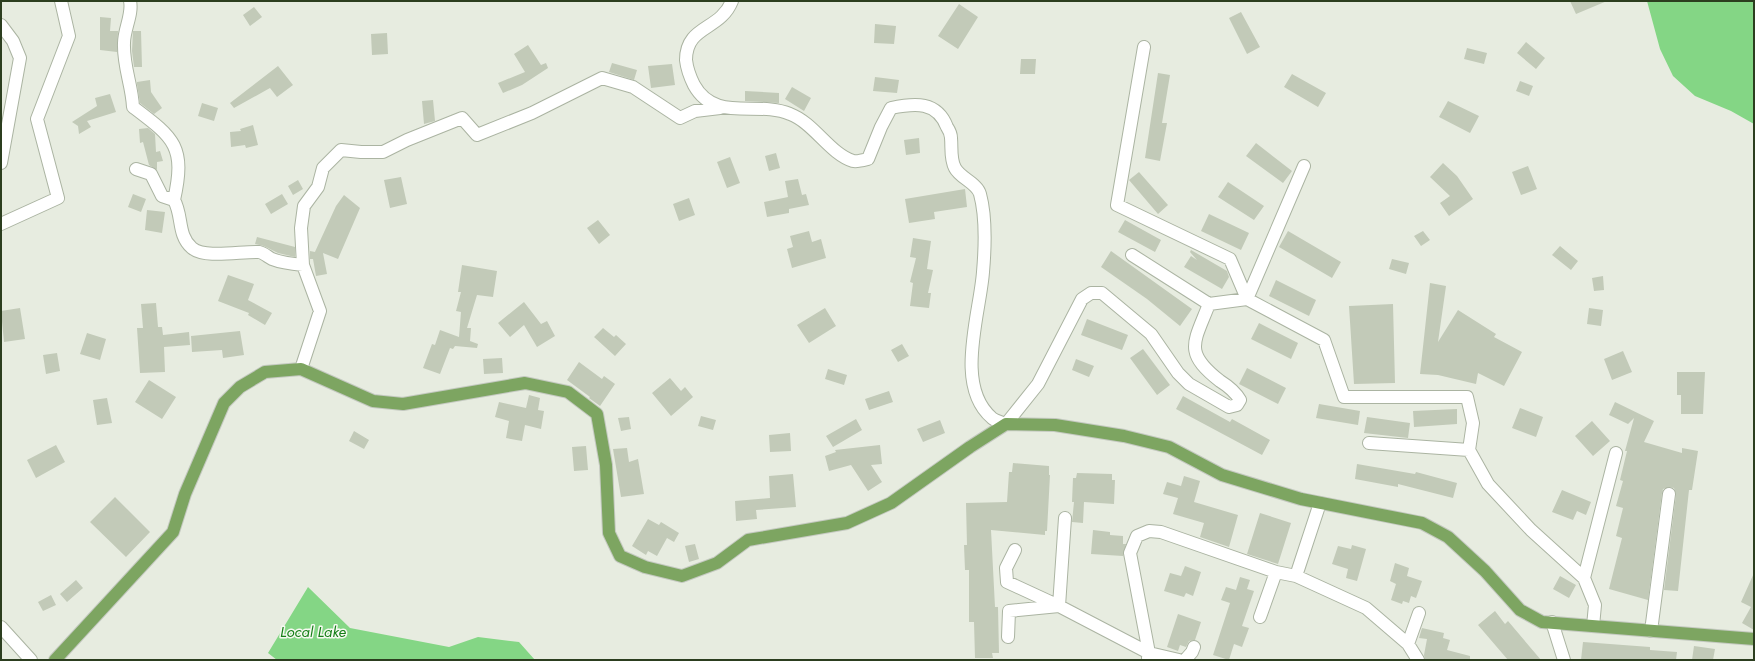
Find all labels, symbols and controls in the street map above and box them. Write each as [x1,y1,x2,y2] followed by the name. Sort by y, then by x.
[280,621,347,643] water label: Local Lake

